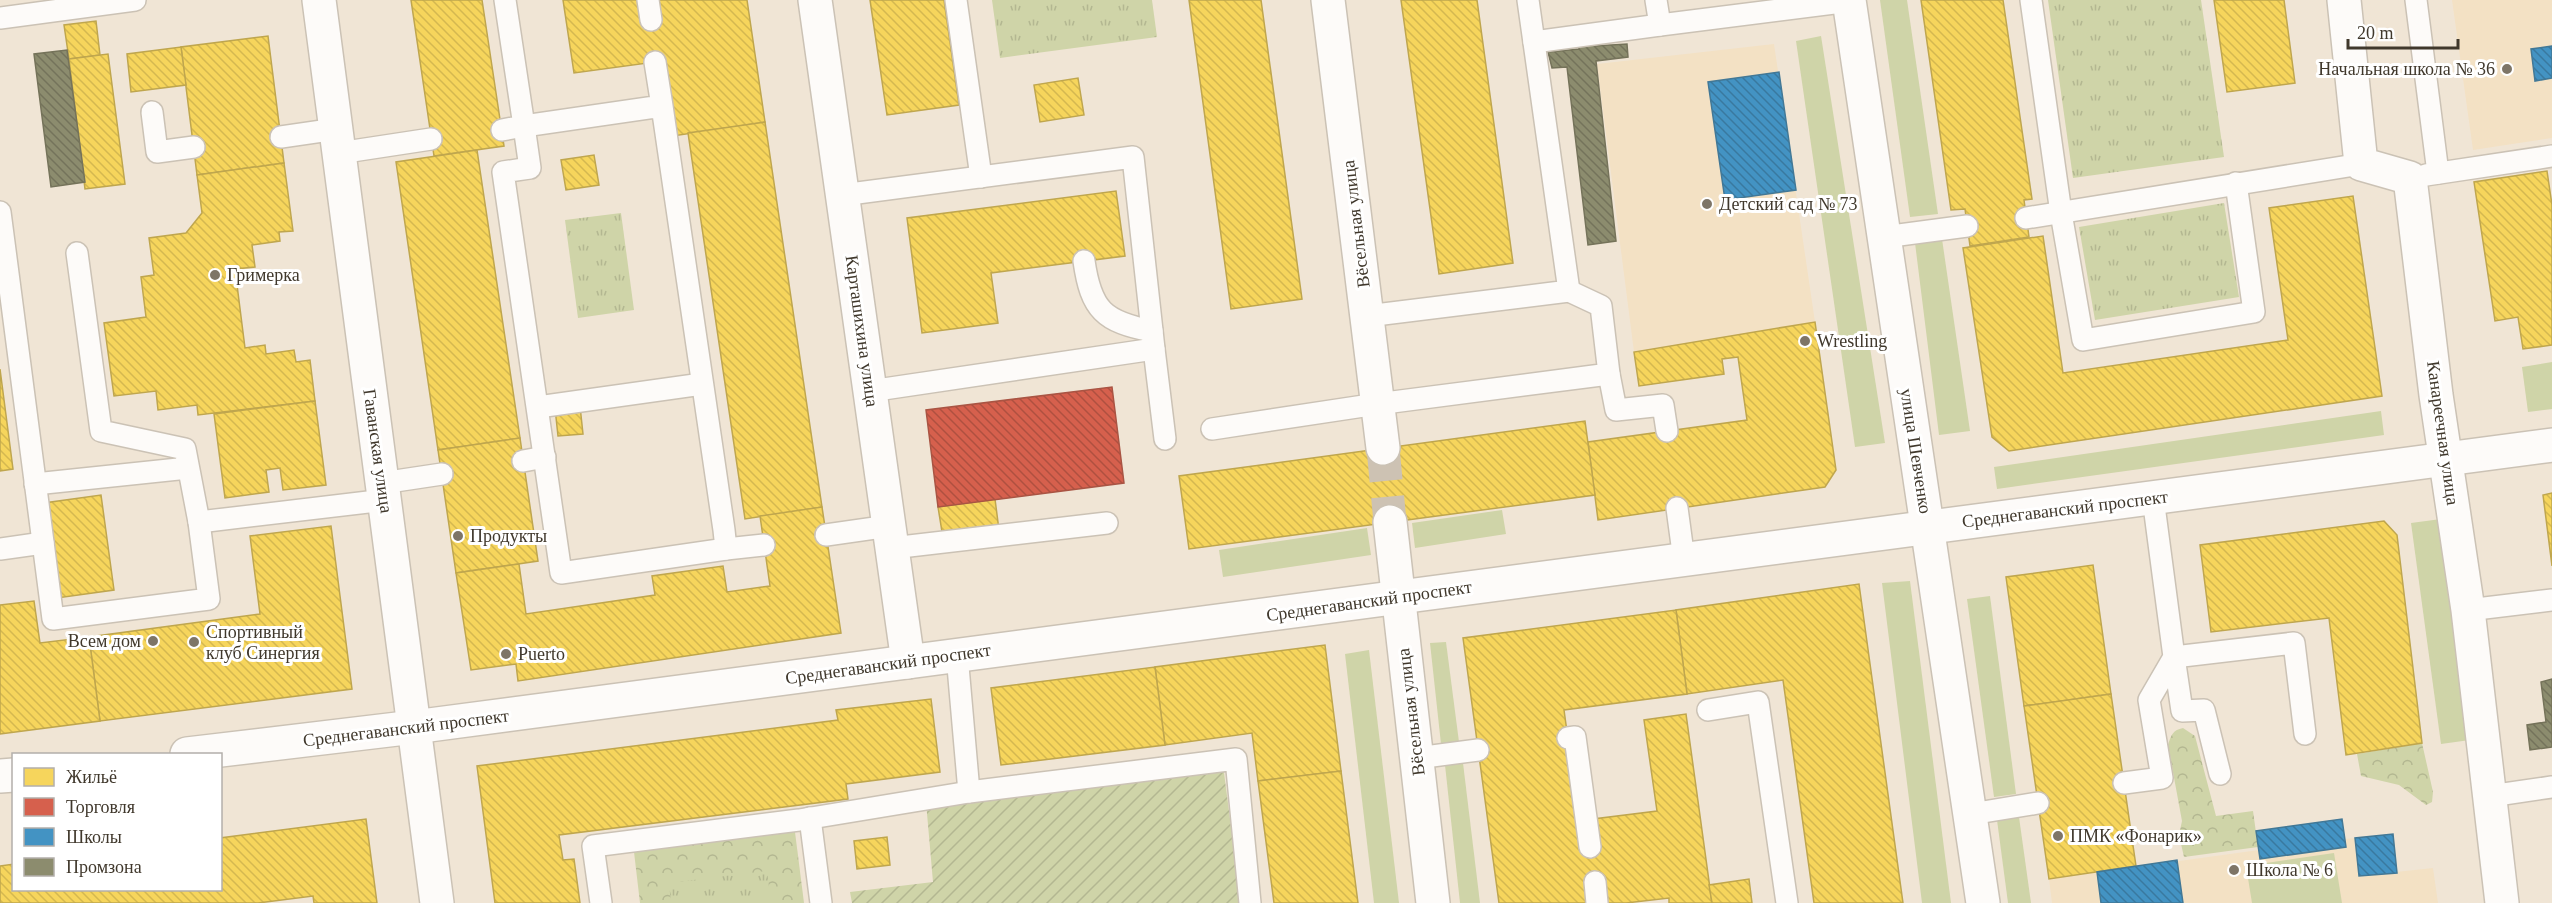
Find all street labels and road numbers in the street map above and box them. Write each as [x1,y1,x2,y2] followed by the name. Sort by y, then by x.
[1338,159,1374,289] street label: Вёсельная улица
[841,254,883,408] street label: Карташихина улица
[2423,359,2463,507] street label: Канареечная улица
[359,387,397,515] street label: Гаванская улица
[1896,387,1936,515] street label: улица Шевченко
[1961,486,2169,532] street label: Среднегаванский проспект
[1265,577,1473,625] street label: Среднегаванский проспект
[784,640,992,688] street label: Среднегаванский проспект
[1393,647,1429,777] street label: Вёсельная улица
[302,705,510,751] street label: Среднегаванский проспект

